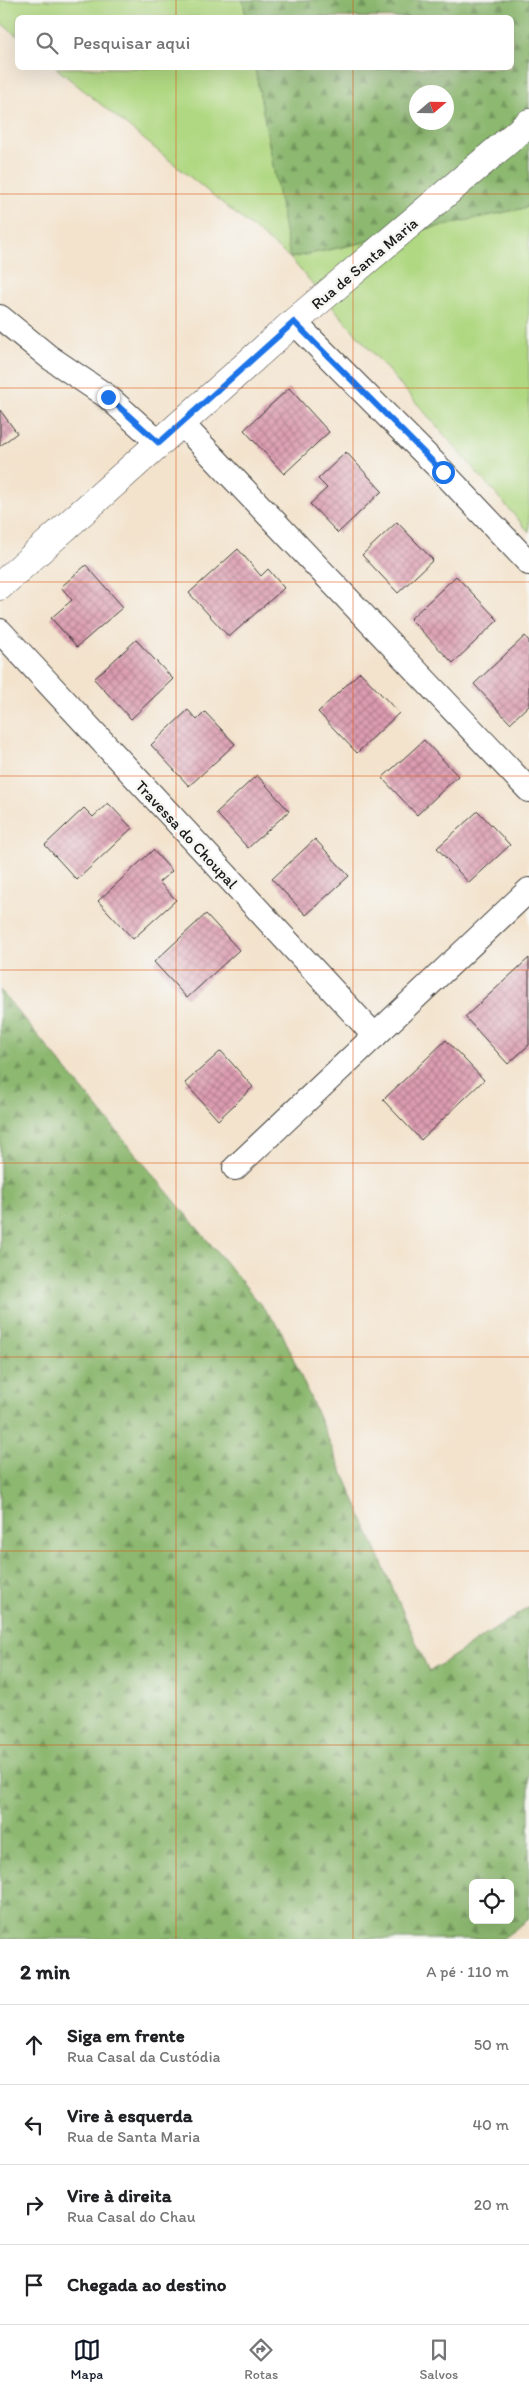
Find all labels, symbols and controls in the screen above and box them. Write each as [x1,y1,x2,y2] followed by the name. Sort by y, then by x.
[15,15,514,70] search box
[33,29,61,57] icon: search
[73,31,190,54] text: Pesquisar aqui
[409,85,454,130] north arrow
[307,213,421,313] street label: Rua de Santa Maria
[97,386,120,409] route end
[432,461,455,484] route start
[132,776,242,893] street label: Travessa do Choupal
[469,1879,514,1924] map controls
[469,1879,514,1924] button: locate
[20,1959,70,1984] text: 2 min
[426,1962,509,1981] text: A pé · 110 m
[67,2024,185,2047] text: Siga em frente
[20,2031,48,2059] icon: ahead
[474,2035,509,2054] text: 50 m
[67,2047,221,2066] text: Rua Casal da Custódia
[67,2104,193,2127] text: Vire à esquerda
[20,2111,48,2139] icon: left
[472,2115,509,2134] text: 40 m
[67,2127,200,2146] text: Rua de Santa Maria
[67,2184,172,2207] text: Vire à direita
[20,2191,48,2219] icon: right
[474,2195,509,2214] text: 20 m
[67,2207,196,2226] text: Rua Casal do Chau
[20,2271,48,2299] icon: arrive
[67,2273,226,2296] text: Chegada ao destino
[71,2336,103,2383] tab: Mapa
[244,2336,278,2383] tab: Rotas
[419,2336,458,2383] tab: Salvos

